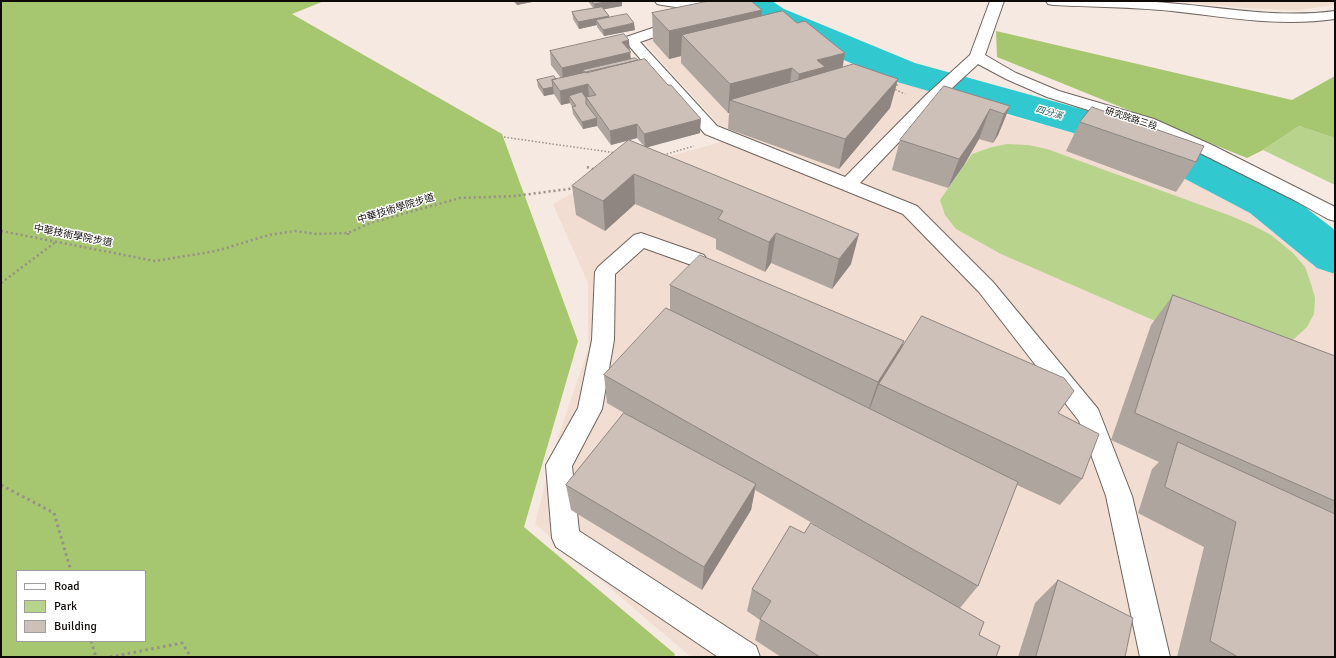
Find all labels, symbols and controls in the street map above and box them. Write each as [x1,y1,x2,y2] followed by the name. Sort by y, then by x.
[1035,104,1063,122] water label: 四分溪
[1104,106,1158,132] street label: 研究院路三段
[356,192,436,226] street label: 中華技術學院步道
[33,222,113,250] street label: 中華技術學院步道
[16,570,146,642] legend
[54,579,80,594] text: Road
[54,599,77,614] text: Park
[54,619,97,634] text: Building

